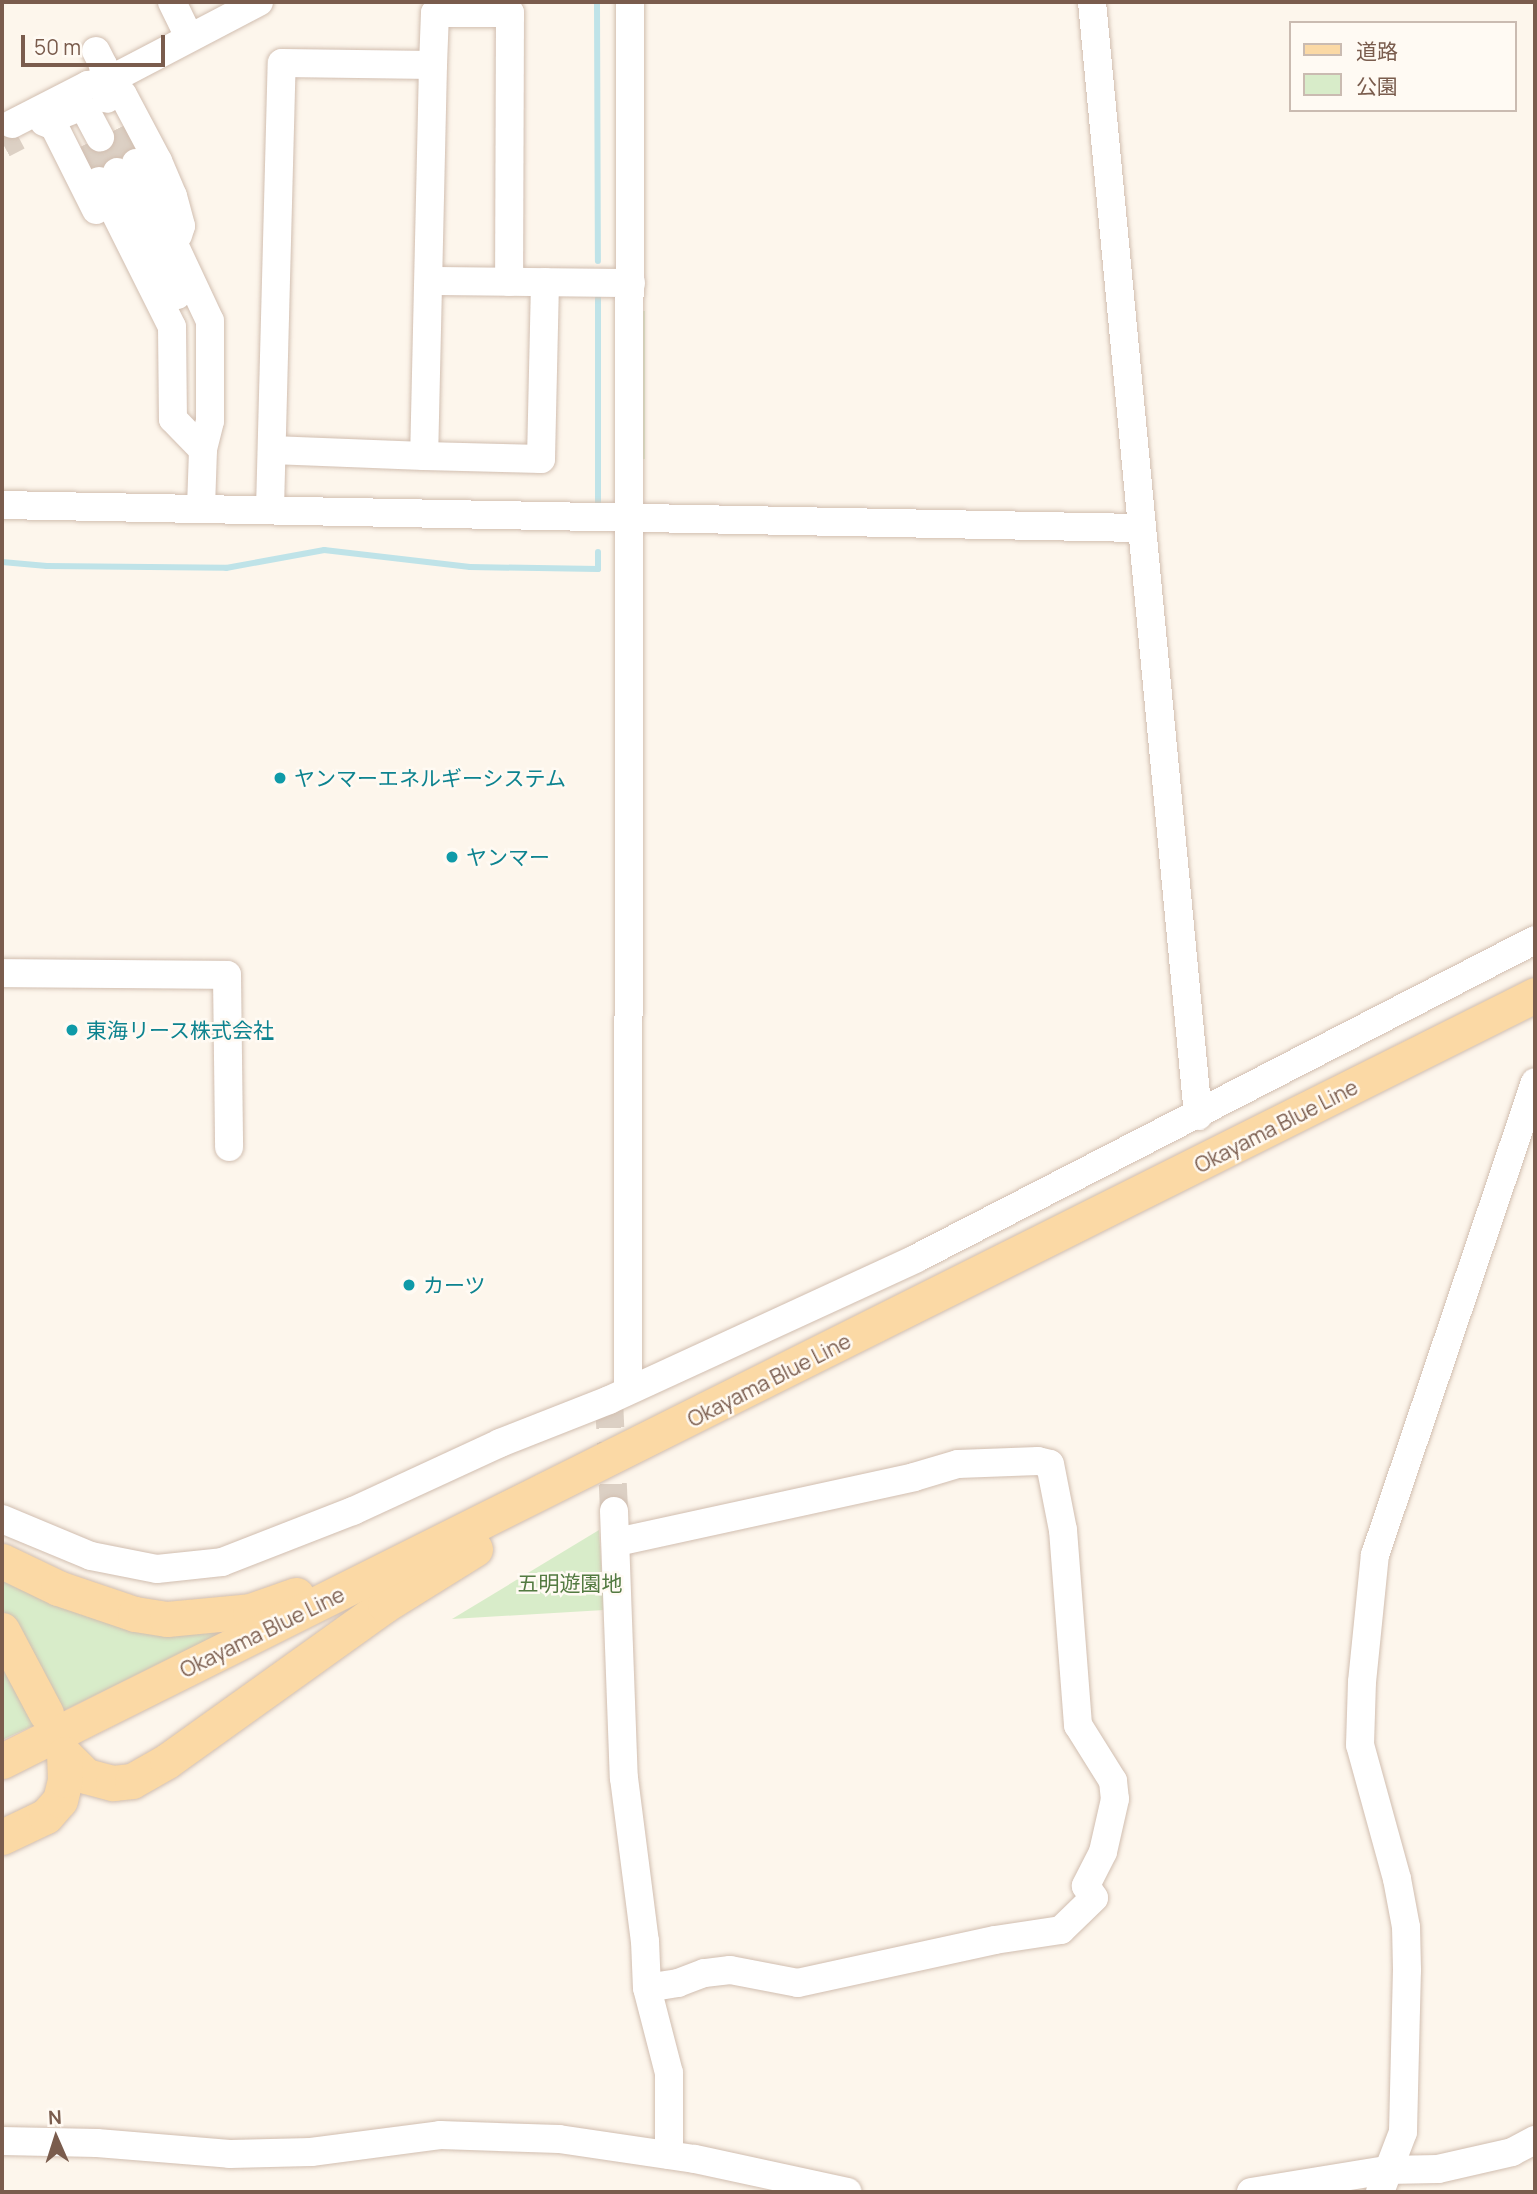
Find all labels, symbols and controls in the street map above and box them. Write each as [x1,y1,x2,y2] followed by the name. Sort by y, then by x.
[24,21,168,65] scale bar
[1288,21,1516,112] legend
[34,33,81,61] text: 50 m
[1356,37,1398,65] text: 道路
[1356,72,1398,100] text: 公園
[294,765,567,791] place label: ヤンマーエネルギーシステム
[272,770,288,786] marker: ヤンマーエネルギーシステム
[466,844,550,870] place label: ヤンマー
[444,849,460,865] marker: ヤンマー
[86,1017,275,1043] place label: 東海リース株式会社
[64,1022,80,1038] marker: 東海リース株式会社
[1190,1074,1362,1178] street label: Okayama Blue Line
[423,1272,486,1298] place label: カーツ
[401,1277,417,1293] marker: カーツ
[683,1328,855,1432] street label: Okayama Blue Line
[518,1570,622,1596] park label: 五明遊園地
[176,1581,348,1683] street label: Okayama Blue Line
[21,2103,91,2173] north arrow
[47,2104,62,2130] text: N

